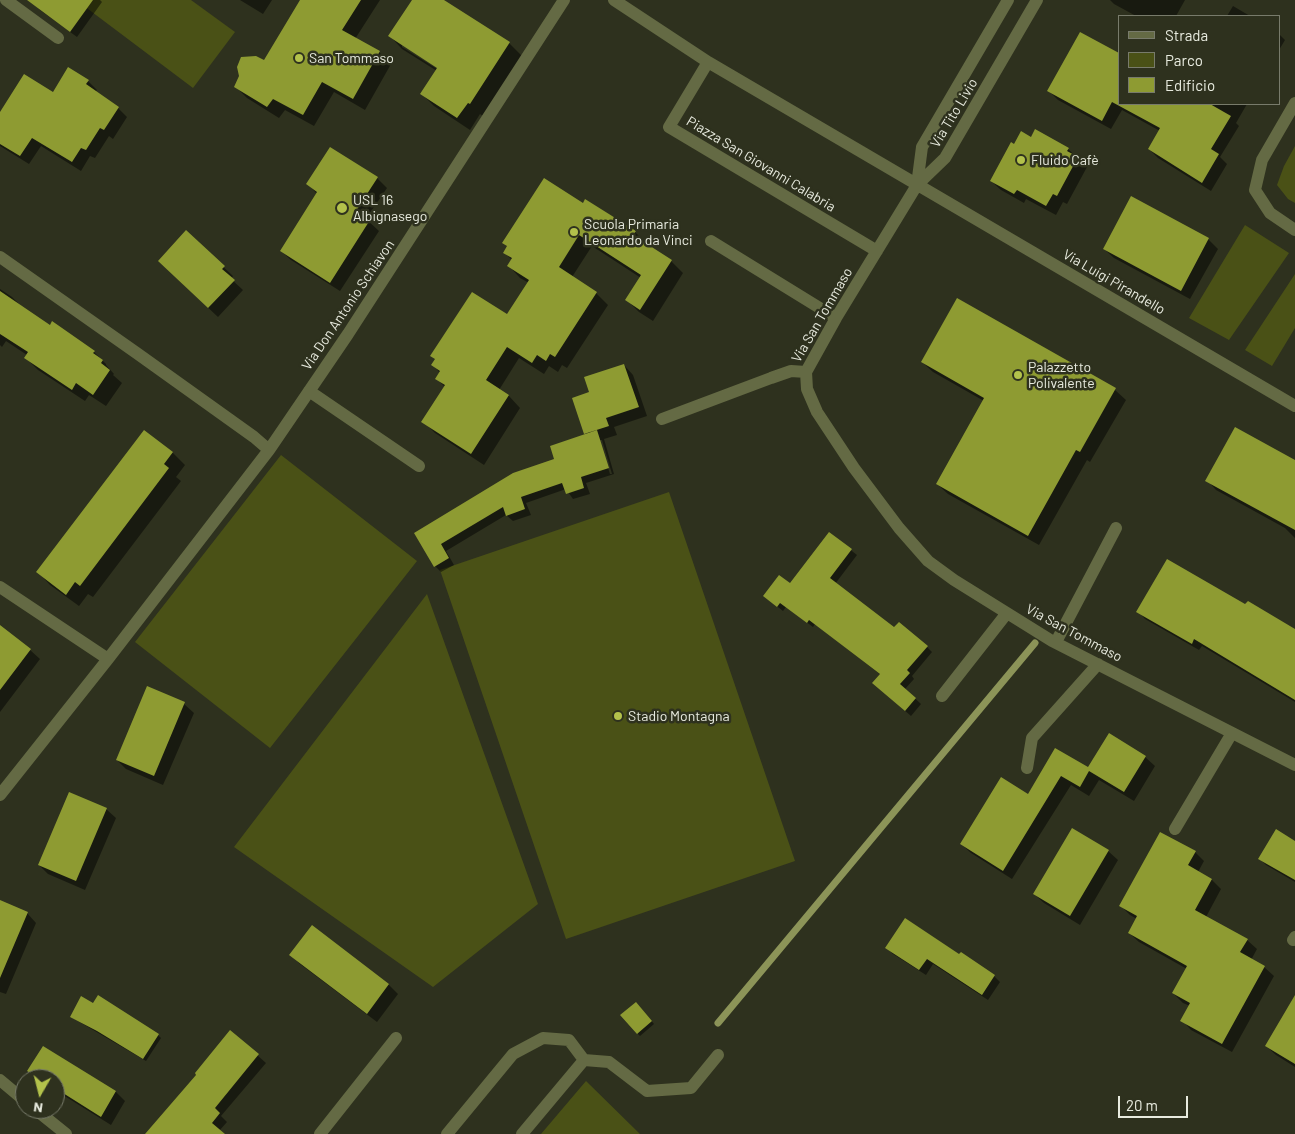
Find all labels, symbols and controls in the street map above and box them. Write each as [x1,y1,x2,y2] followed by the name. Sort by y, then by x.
[1118,15,1280,105] legend
[1165,26,1208,44] text: Strada
[309,50,394,66] place label: San Tommaso
[1165,51,1203,69] text: Parco
[293,52,305,64] marker: San Tommaso
[927,75,981,151] street label: Via Tito Livio
[1165,76,1215,94] text: Edificio
[683,113,839,215] street label: Piazza San Giovanni Calabria
[1031,152,1099,168] place label: Fluido Cafè
[1015,154,1027,166] marker: Fluido Cafè
[353,192,427,224] place label: USL 16 Albignasego
[335,201,349,215] marker: USL 16 Albignasego
[584,216,693,248] place label: Scuola Primaria Leonardo da Vinci
[568,226,580,238] marker: Scuola Primaria Leonardo da Vinci
[298,237,398,373] street label: Via Don Antonio Schiavon
[1060,246,1168,318] street label: Via Luigi Pirandello
[788,265,856,365] street label: Via San Tommaso
[1028,359,1095,392] place label: Palazzetto Polivalente
[1012,369,1024,381] marker: Palazzetto Polivalente
[1023,601,1125,665] street label: Via San Tommaso
[628,708,730,724] place label: Stadio Montagna
[612,710,624,722] marker: Stadio Montagna
[15,1069,65,1119] north arrow
[1120,1086,1190,1118] scale bar
[1126,1096,1158,1114] text: 20 m
[32,1099,44,1117] text: N

